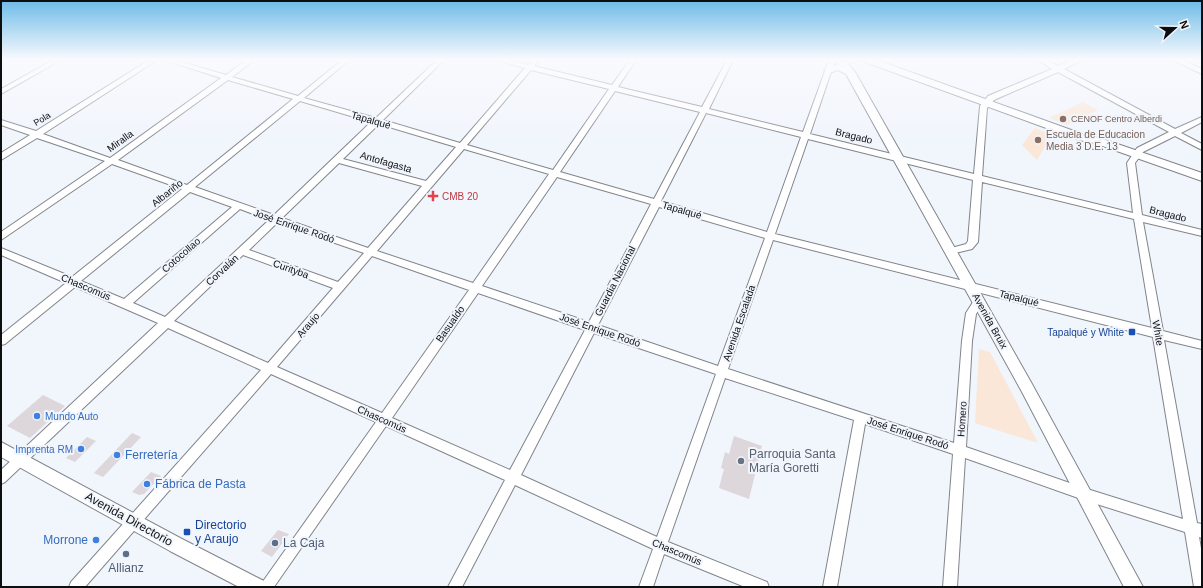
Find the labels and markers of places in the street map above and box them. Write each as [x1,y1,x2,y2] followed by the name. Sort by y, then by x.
[1058,114,1068,124] marker: CENOF Centro Alberdi
[1071,114,1162,124] place label: CENOF Centro Alberdi
[1046,129,1145,152] place label: Escuela de Educacion Media 3 D.E. 13
[1033,135,1043,145] marker: Escuela de Educacion Media 3 D.E. 13
[427,190,439,202] marker: CMB 20
[442,191,479,202] place label: CMB 20
[1047,327,1124,338] place label: Tapalqué y White
[1127,327,1137,337] marker: Tapalqué y White
[32,411,42,421] marker: Mundo Auto
[45,411,99,422] place label: Mundo Auto
[15,444,73,455] place label: Imprenta RM
[76,444,86,454] marker: Imprenta RM
[749,447,836,475] place label: Parroquia Santa María Goretti
[125,448,178,462] place label: Ferretería
[112,450,122,460] marker: Ferretería
[736,456,746,466] marker: Parroquia Santa María Goretti
[155,477,246,491] place label: Fábrica de Pasta
[142,479,152,489] marker: Fábrica de Pasta
[195,518,247,546] place label: Directorio y Araujo
[182,527,192,537] marker: Directorio y Araujo
[43,533,88,547] place label: Morrone
[91,535,101,545] marker: Morrone
[283,536,325,550] place label: La Caja
[270,538,280,548] marker: La Caja
[121,549,131,559] marker: Allianz
[108,561,144,575] place label: Allianz

